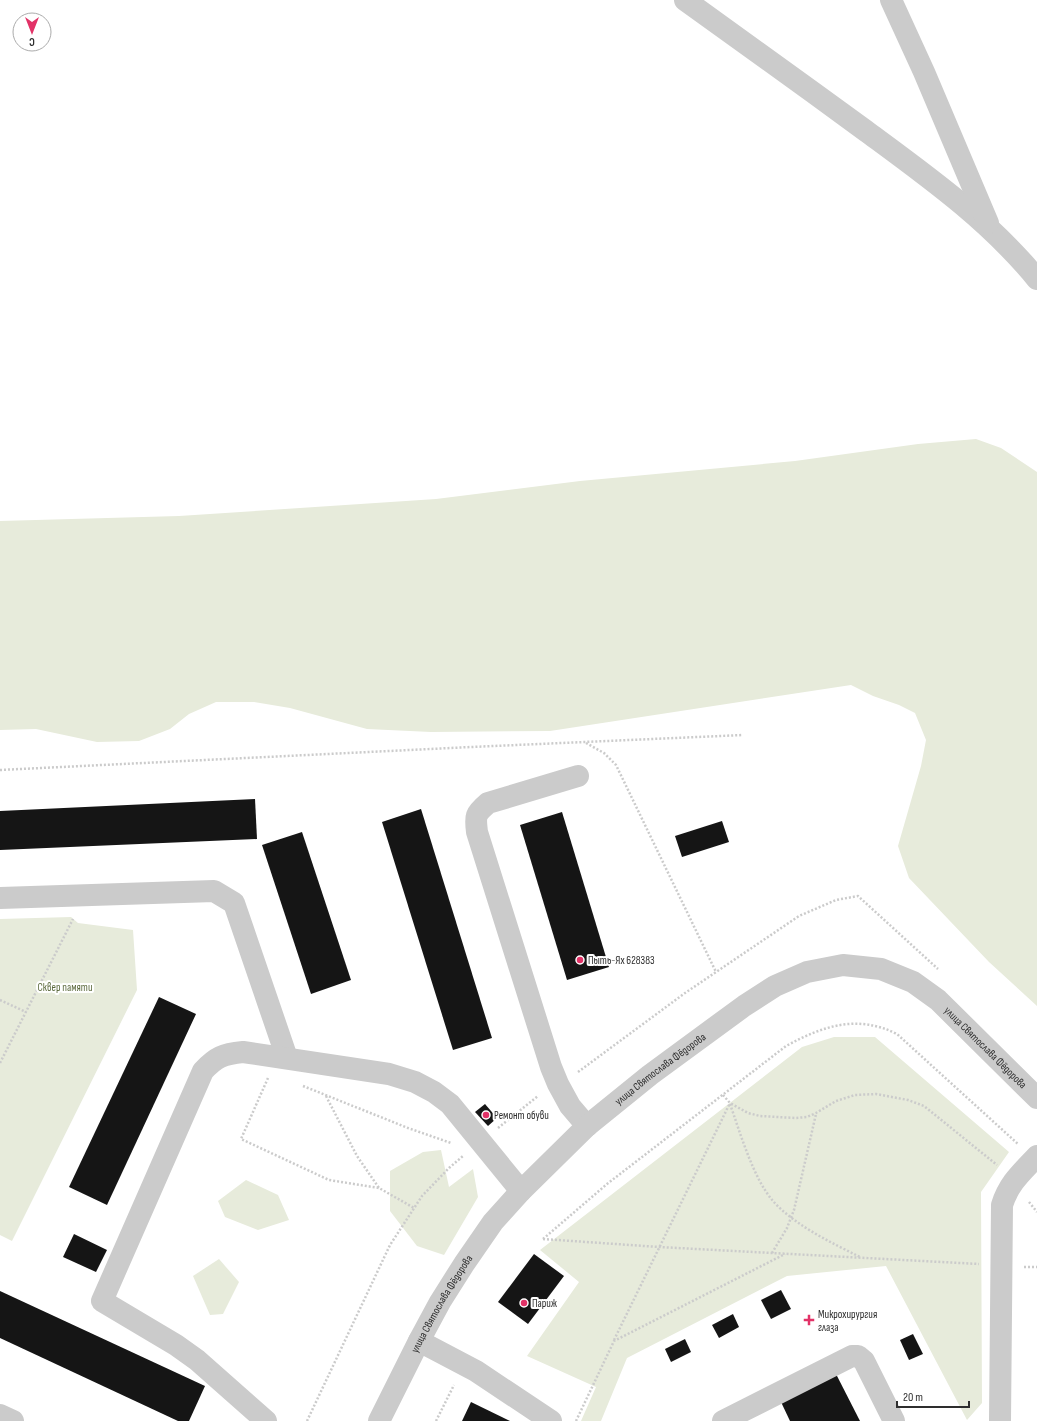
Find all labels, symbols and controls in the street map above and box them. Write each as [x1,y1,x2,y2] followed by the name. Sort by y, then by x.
[12,12,52,52] north arrow
[29,35,35,48] text: С
[588,954,655,967] place label: Пыть-Ях 628383
[575,955,585,965] marker: Пыть-Ях 628383
[37,981,93,994] park label: Сквер памяти
[942,1004,1030,1091] street label: улица Святослава Фёдорова
[612,1030,708,1108] street label: улица Святослава Фёдорова
[494,1109,549,1122] place label: Ремонт обуви
[481,1110,491,1120] marker: Ремонт обуви
[408,1252,475,1355] street label: улица Святослава Фёдорова
[532,1297,557,1310] place label: Париж
[519,1298,529,1308] marker: Париж
[818,1308,877,1334] place label: Микрохирургия глаза
[803,1314,815,1326] marker: Микрохирургия глаза
[897,1383,969,1409] scale bar
[903,1390,923,1405] text: 20 m

